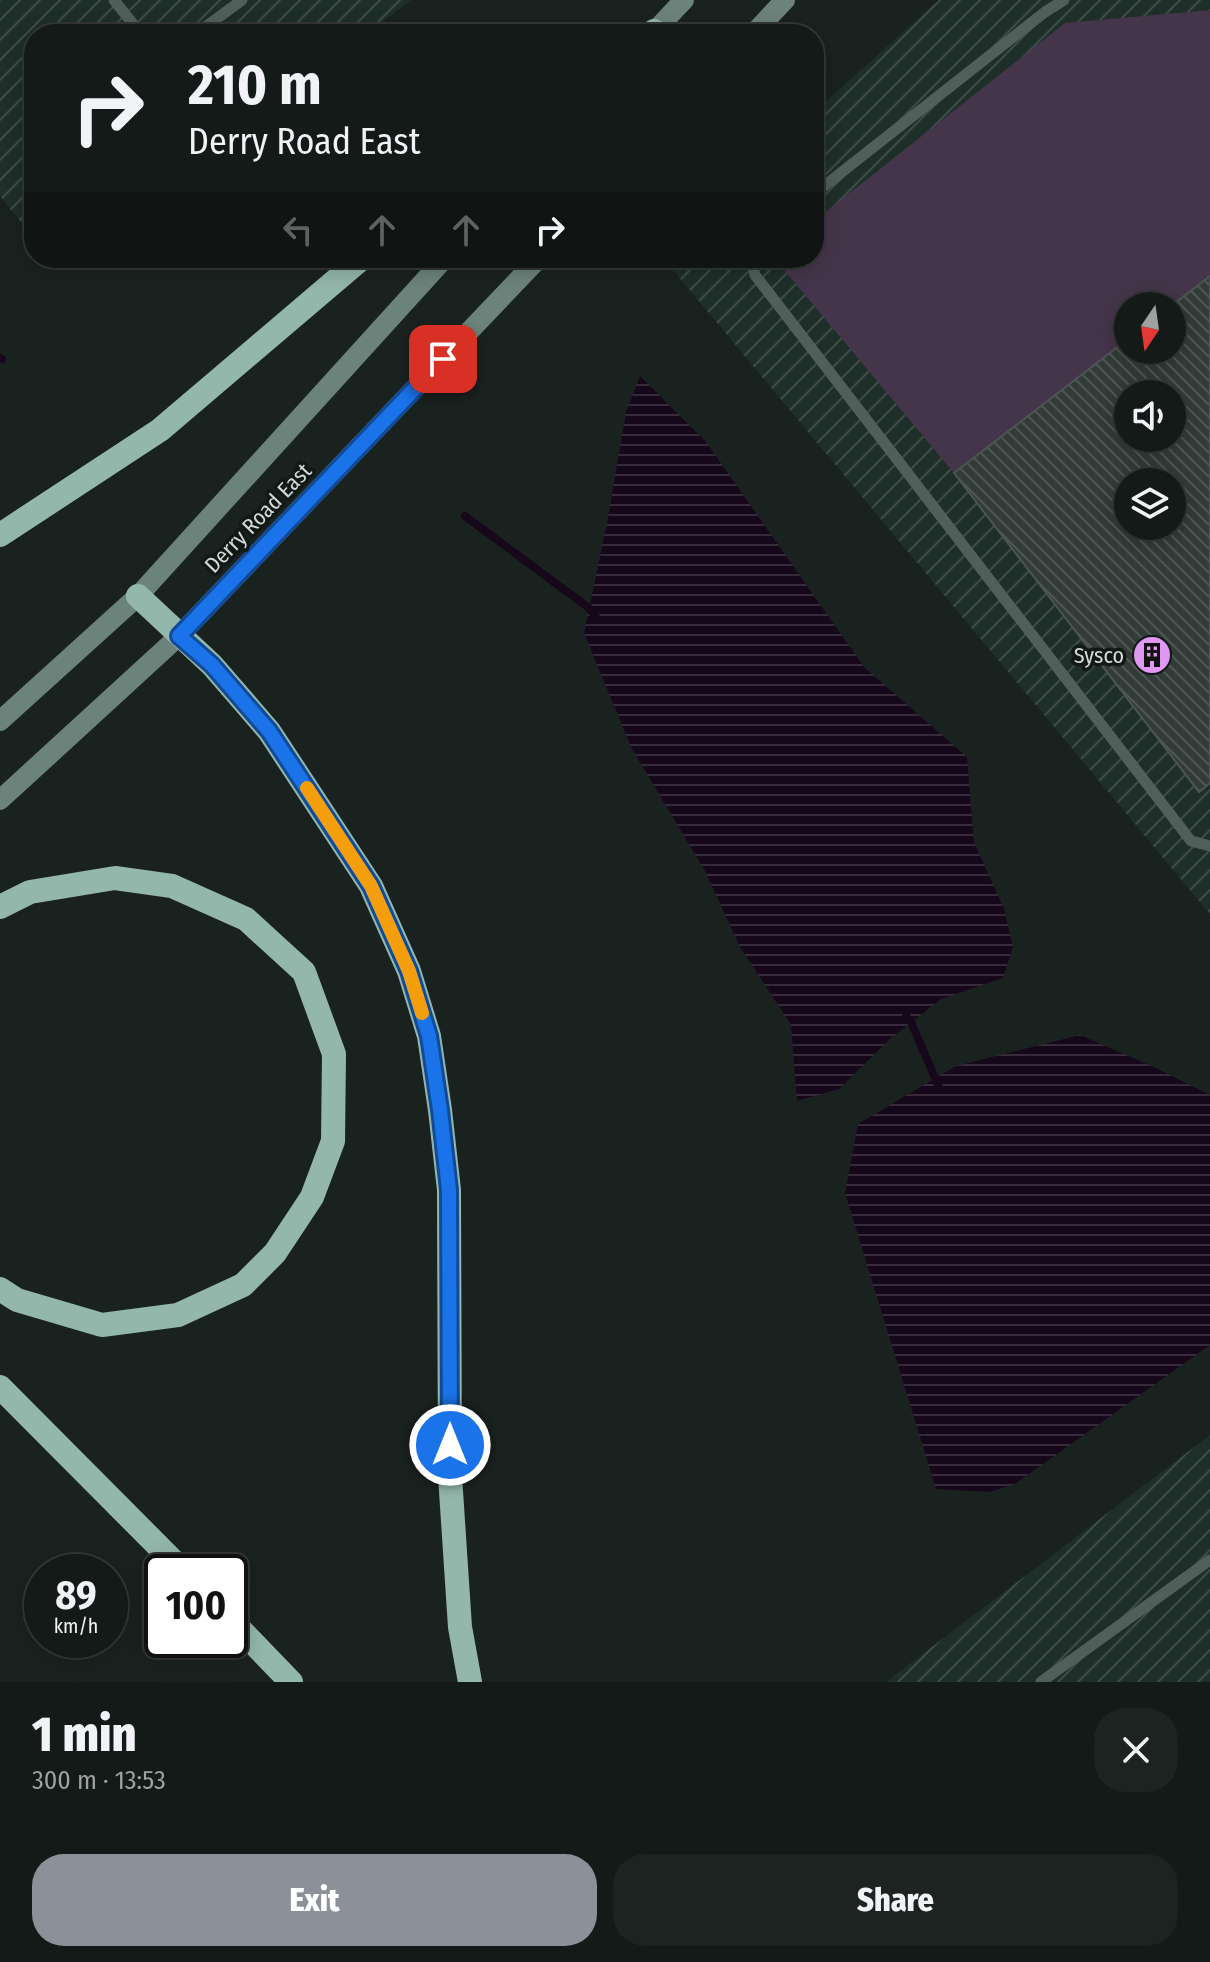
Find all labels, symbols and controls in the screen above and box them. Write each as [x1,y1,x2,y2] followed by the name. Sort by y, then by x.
[188,52,322,119] text: 210 m
[56,56,160,160] icon: right
[188,120,420,164] text: Derry Road East
[276,208,320,252] icon: left
[360,208,404,252] icon: ahead
[444,208,488,252] icon: ahead
[528,208,572,252] icon: right
[1114,292,1186,364] north arrow
[1114,292,1186,540] map controls
[409,325,477,393] pin
[421,337,465,381] icon: arrive
[1114,380,1186,452] button: sound
[199,457,318,578] street label: Derry Road East
[1114,468,1186,540] button: layers
[1131,634,1173,676] building icon: Sysco
[1074,642,1124,669] place label: Sysco
[408,1403,492,1487] position arrow
[144,1554,248,1658] speed limit sign: 100
[55,1572,97,1620] text: 89
[54,1614,98,1638] text: km/h
[32,1706,136,1764] text: 1 min
[1094,1708,1178,1792] button: close
[32,1765,166,1796] text: 300 m · 13:53
[32,1854,597,1946] button: Exit
[613,1854,1178,1946] button: Share

